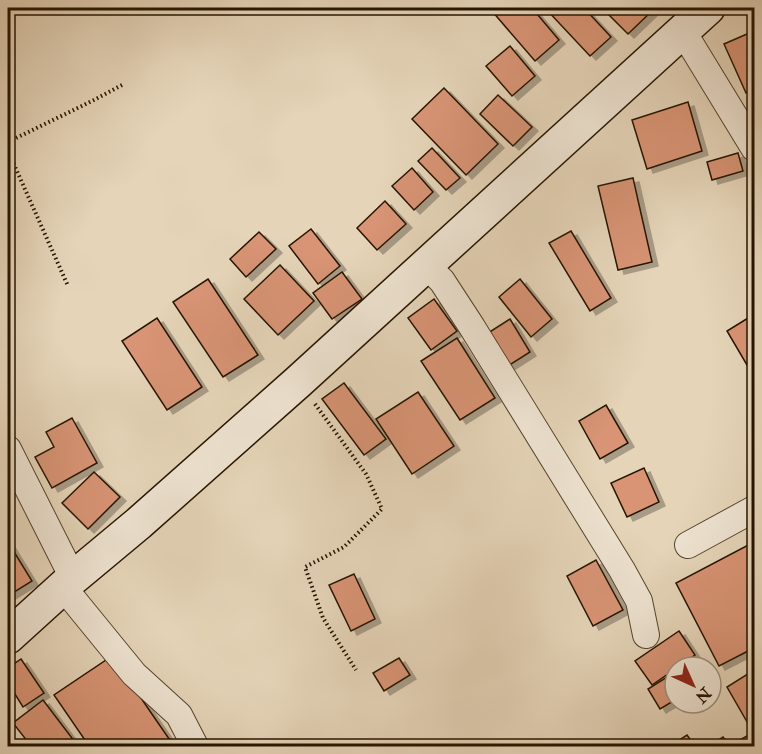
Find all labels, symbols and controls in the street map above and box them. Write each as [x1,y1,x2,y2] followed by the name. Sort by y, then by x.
[663,655,723,715] north arrow
[690,682,716,708] text: N

